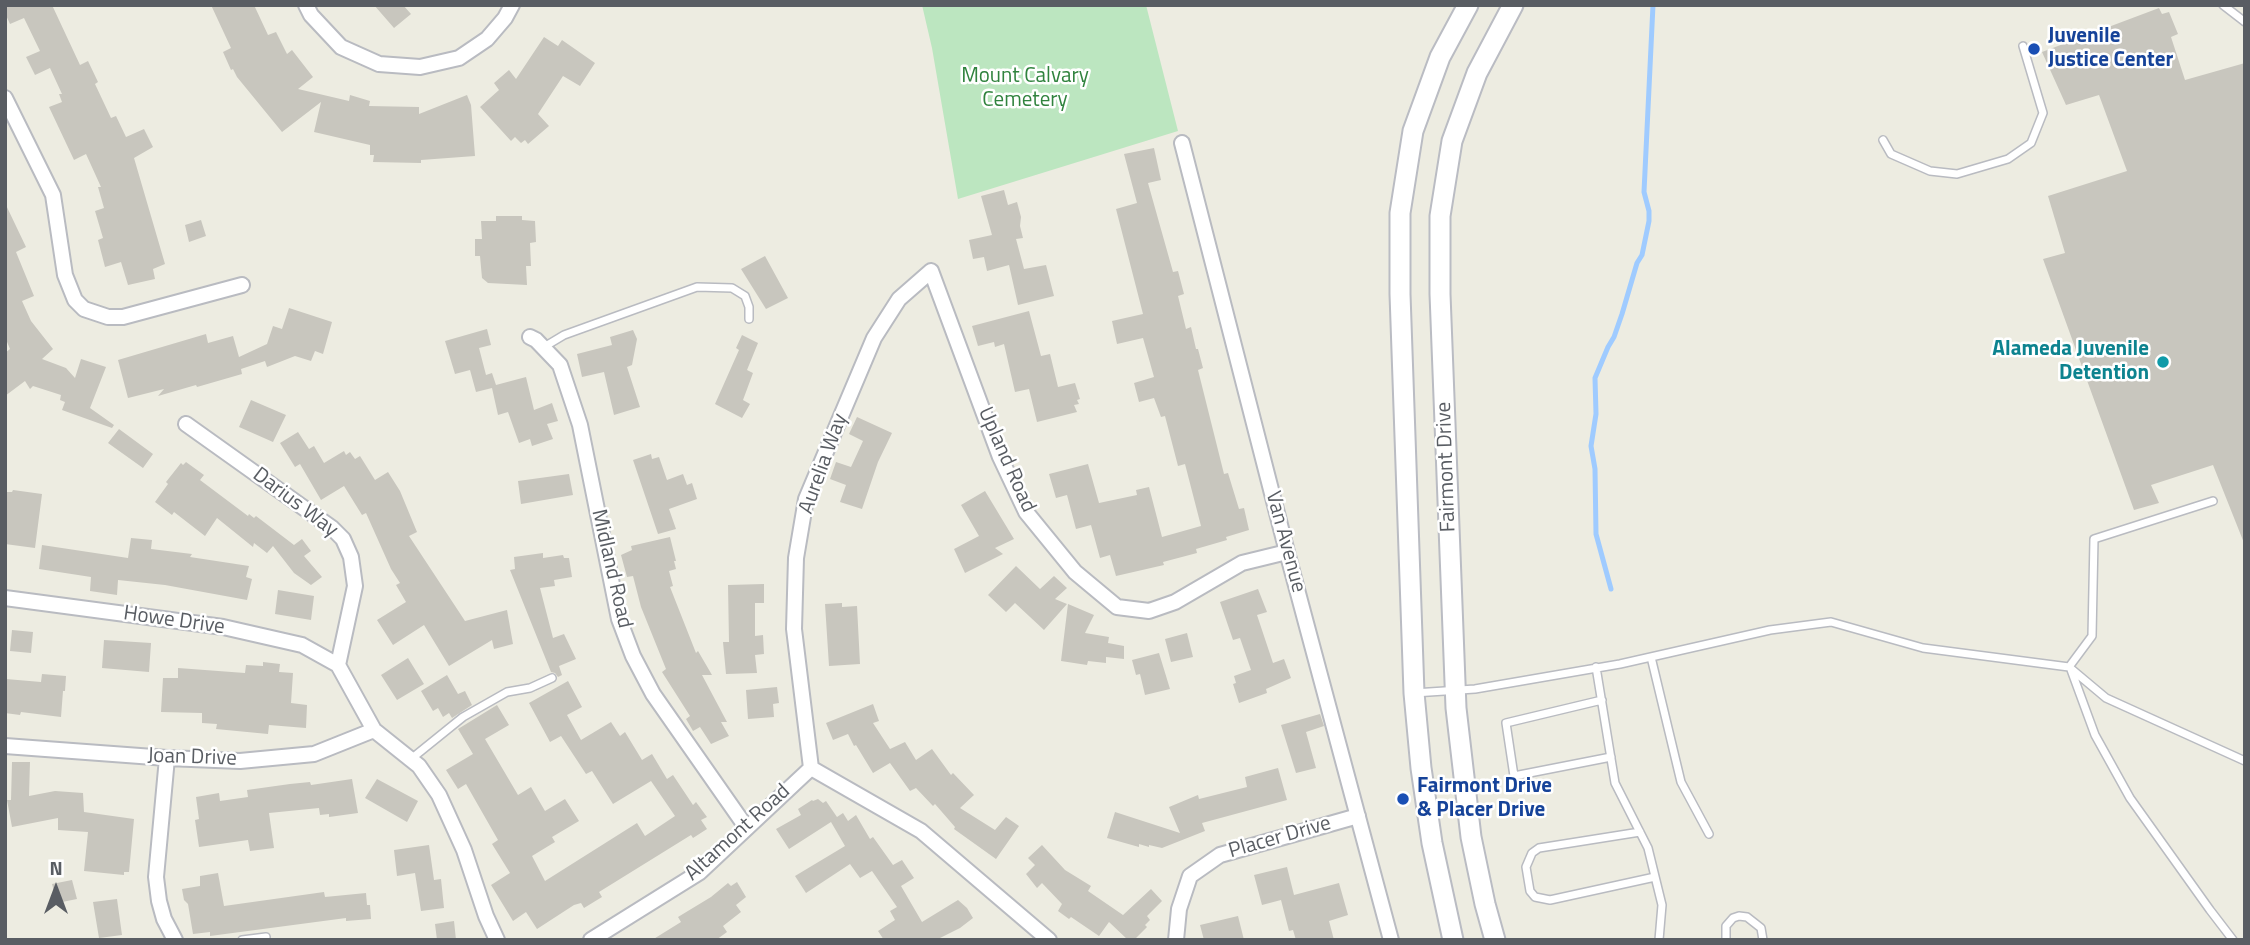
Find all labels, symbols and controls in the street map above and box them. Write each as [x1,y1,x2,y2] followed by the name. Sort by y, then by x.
[2048,24,2173,74] place label: Juvenile Justice Center
[2026,41,2042,57] marker: Juvenile Justice Center
[961,64,1089,114] park label: Mount Calvary Cemetery
[1992,337,2149,387] place label: Alameda Juvenile Detention
[2155,354,2171,370] marker: Alameda Juvenile Detention
[1432,401,1462,533] street label: Fairmont Drive
[972,404,1040,516] street label: Upland Road
[794,410,854,518] street label: Aurelia Way
[247,463,343,543] street label: Darius Way
[1259,489,1311,595] street label: Van Avenue
[585,507,637,631] street label: Midland Road
[122,601,226,641] street label: Howe Drive
[147,744,237,772] street label: Joan Drive
[1417,774,1552,824] place label: Fairmont Drive & Placer Drive
[680,779,796,887] street label: Altamont Road
[1395,791,1411,807] marker: Fairmont Drive & Placer Drive
[1226,811,1334,865] street label: Placer Drive
[49,853,63,882] text: N
[21,854,91,924] north arrow

